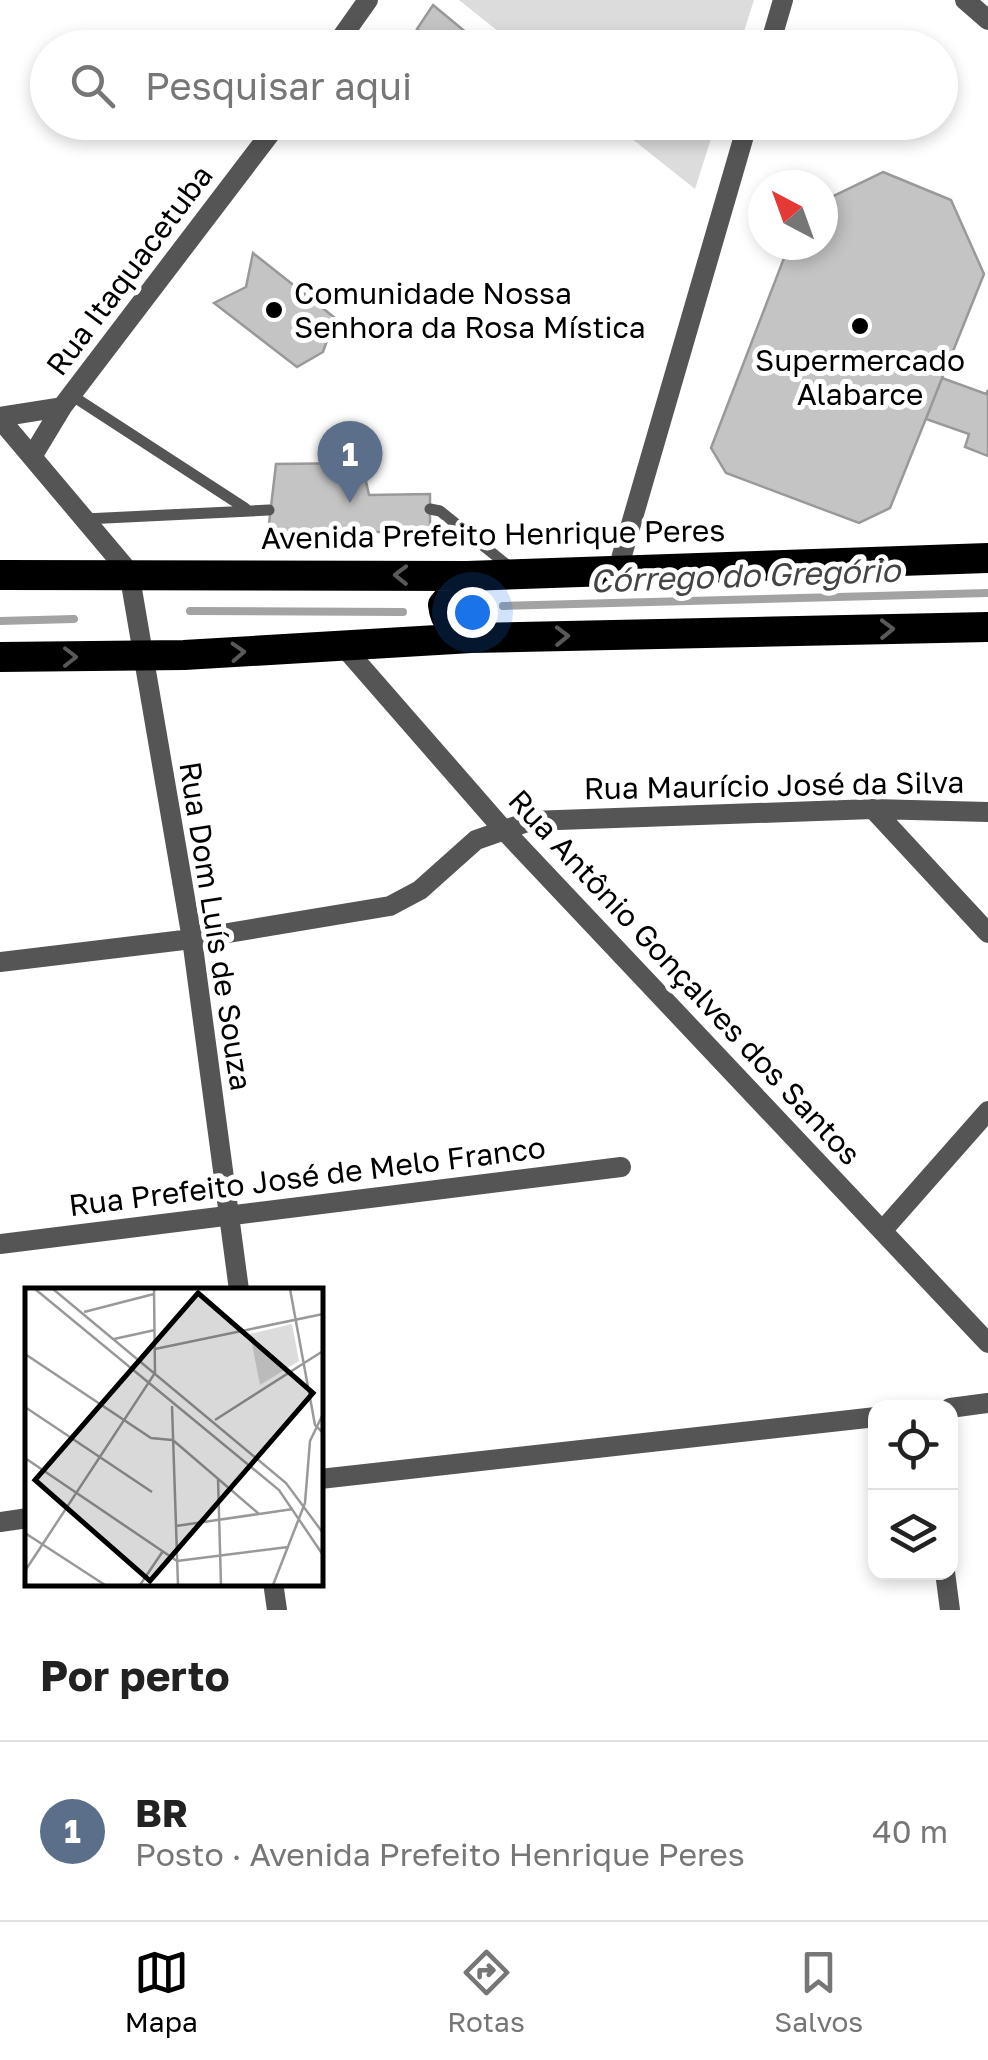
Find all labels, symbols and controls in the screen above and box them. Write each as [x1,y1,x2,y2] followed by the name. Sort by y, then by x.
[30,30,958,140] search box
[65,58,120,113] icon: search
[145,63,412,108] text: Pesquisar aqui
[38,158,220,382] street label: Rua Itaquacetuba
[748,170,838,260] north arrow
[294,275,646,345] place label: Comunidade Nossa Senhora da Rosa Mística
[263,299,285,321] marker: Comunidade Nossa Senhora da Rosa Mística
[849,315,871,337] marker: Supermercado Alabarce
[755,342,965,412] place label: Supermercado Alabarce
[318,420,382,503] pin: 1
[261,512,725,556] street label: Avenida Prefeito Henrique Peres
[589,551,903,599] water label: Córrego do Gregório
[392,564,408,586] one-way arrow
[447,587,498,638] your location
[880,618,896,639] one-way arrow
[555,626,571,647] one-way arrow
[230,642,246,663] one-way arrow
[63,646,79,667] one-way arrow
[172,759,260,1093] street label: Rua Dom Luís de Souza
[584,764,964,806] street label: Rua Maurício José da Silva
[501,782,869,1172] street label: Rua Antônio Gonçalves dos Santos
[67,1129,547,1223] street label: Rua Prefeito José de Melo Franco
[25,1288,322,1585] inset map
[868,1400,958,1580] map controls
[868,1400,958,1490] button: locate
[868,1490,958,1580] button: layers
[40,1650,230,1700] text: Por perto
[135,1790,188,1835] text: BR
[64,1812,81,1850] text: 1
[872,1812,948,1850] text: 40 m
[135,1835,745,1873] text: Posto · Avenida Prefeito Henrique Peres
[125,1945,198,2038] tab: Mapa
[447,1945,525,2038] tab: Rotas
[774,1945,863,2038] tab: Salvos

